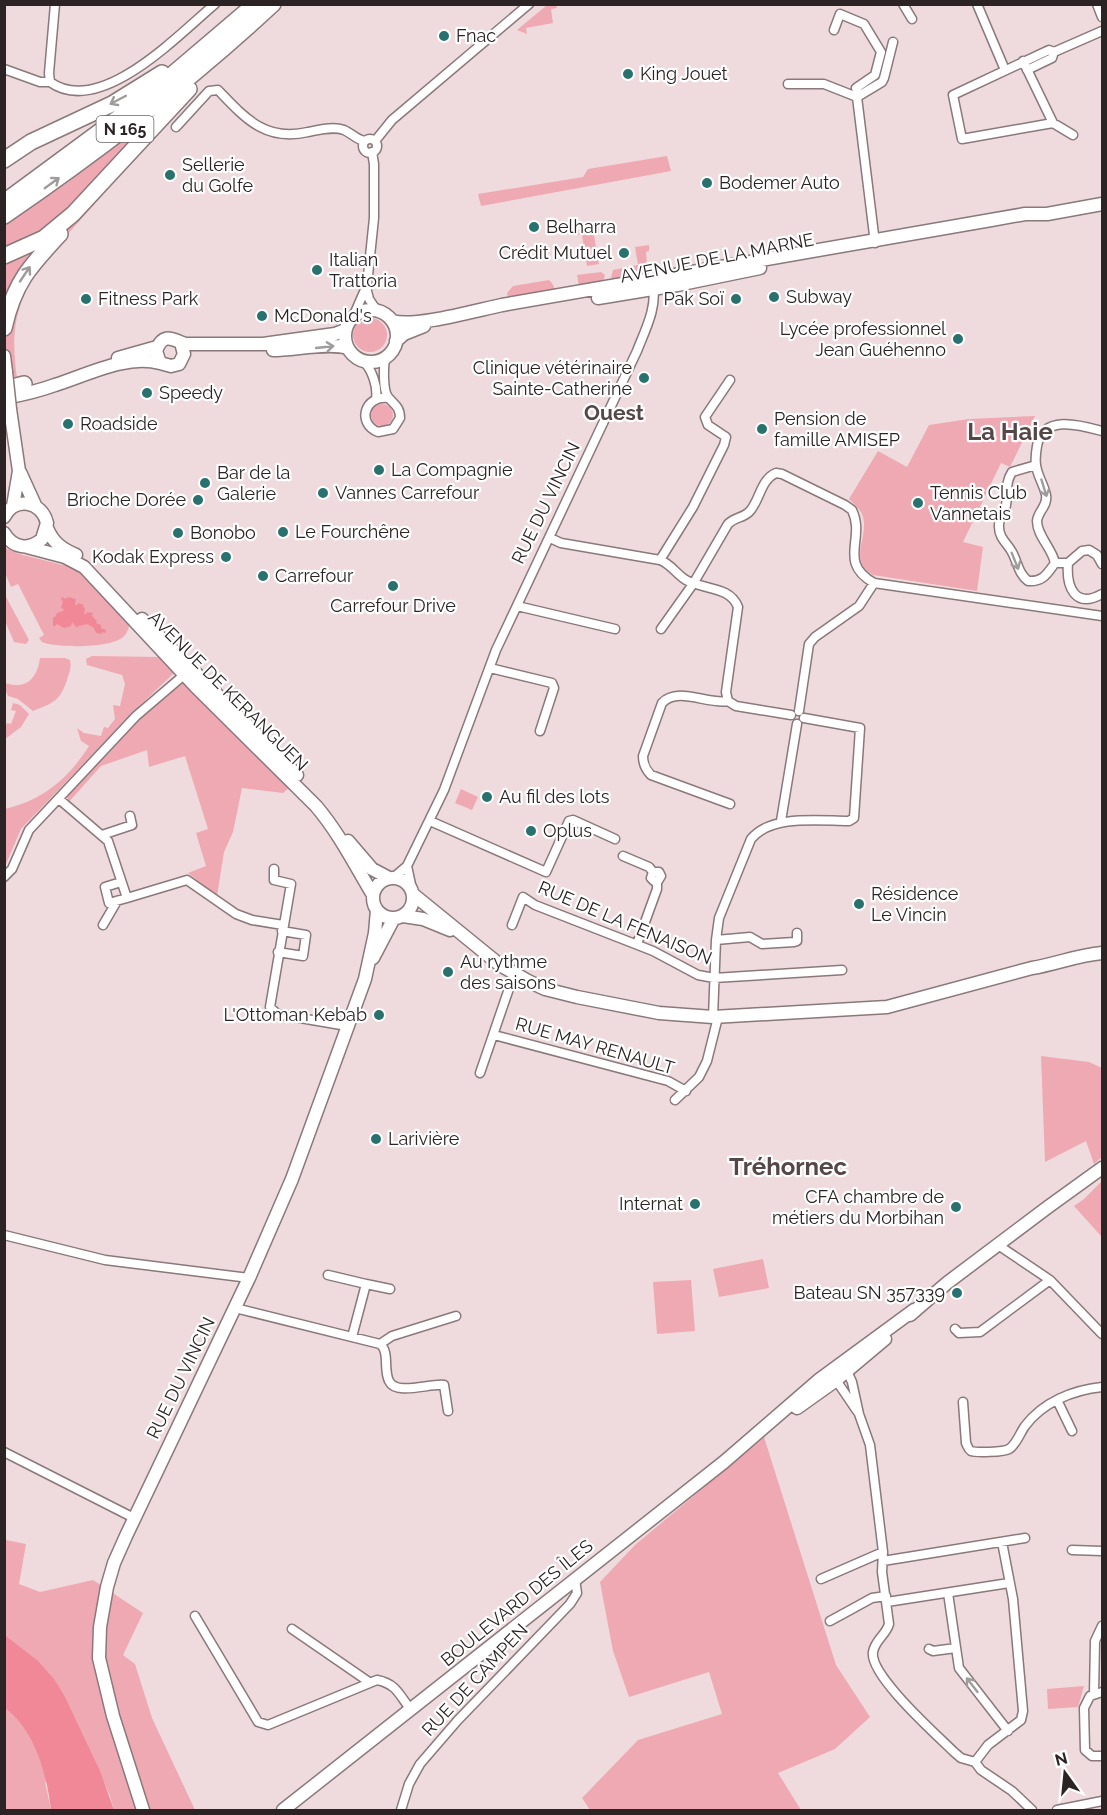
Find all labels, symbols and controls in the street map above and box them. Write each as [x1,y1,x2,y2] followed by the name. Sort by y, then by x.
[456,25,496,46] place label: Fnac
[437,29,451,43] marker: Fnac
[640,63,728,84] place label: King Jouet
[621,67,635,81] marker: King Jouet
[110,94,127,106] one-way arrow
[96,116,154,142] road number: N 165
[182,154,254,196] place label: Sellerie du Golfe
[163,168,177,182] marker: Sellerie du Golfe
[719,172,840,193] place label: Bodemer Auto
[700,176,714,190] marker: Bodemer Auto
[44,177,60,189] one-way arrow
[546,216,616,237] place label: Belharra
[527,220,541,234] marker: Belharra
[618,228,816,287] street label: AVENUE DE LA MARNE
[499,242,612,263] place label: Crédit Mutuel
[617,246,631,260] marker: Crédit Mutuel
[329,249,397,291] place label: Italian Trattoria
[310,263,324,277] marker: Italian Trattoria
[20,266,32,283] one-way arrow
[786,286,852,307] place label: Subway
[98,288,199,309] place label: Fitness Park
[663,288,724,309] place label: Pak Soï
[767,290,781,304] marker: Subway
[79,292,93,306] marker: Fitness Park
[729,292,743,306] marker: Pak Soï
[274,305,372,326] place label: McDonald's
[255,309,269,323] marker: McDonald's
[780,318,946,360] place label: Lycée professionnel Jean Guéhenno
[951,332,965,346] marker: Lycée professionnel Jean Guéhenno
[314,341,334,352] one-way arrow
[473,357,632,399] place label: Clinique vétérinaire Sainte-Catherine
[637,371,651,385] marker: Clinique vétérinaire Sainte-Catherine
[159,382,223,403] place label: Speedy
[140,386,154,400] marker: Speedy
[584,400,644,425] district label: Ouest
[774,408,900,450] place label: Pension de famille AMISEP
[80,413,158,434] place label: Roadside
[61,417,75,431] marker: Roadside
[967,417,1053,446] district label: La Haie
[755,422,769,436] marker: Pension de famille AMISEP
[507,439,584,567] street label: RUE DU VINCIN
[391,459,513,480] place label: La Compagnie
[217,462,290,504] place label: Bar de la Galerie
[372,463,386,477] marker: La Compagnie
[198,476,212,490] marker: Bar de la Galerie
[1039,478,1050,497] one-way arrow
[335,482,480,503] place label: Vannes Carrefour
[930,482,1027,524] place label: Tennis Club Vannetais
[316,486,330,500] marker: Vannes Carrefour
[67,489,186,510] place label: Brioche Dorée
[191,493,205,507] marker: Brioche Dorée
[911,496,925,510] marker: Tennis Club Vannetais
[295,521,410,542] place label: Le Fourchêne
[190,522,256,543] place label: Bonobo
[276,525,290,539] marker: Le Fourchêne
[171,526,185,540] marker: Bonobo
[92,546,214,567] place label: Kodak Express
[219,550,233,564] marker: Kodak Express
[1010,551,1021,570] one-way arrow
[275,565,354,586] place label: Carrefour
[256,569,270,583] marker: Carrefour
[386,579,400,593] marker: Carrefour Drive
[330,595,456,616] place label: Carrefour Drive
[144,606,313,775] street label: AVENUE DE KERANGUEN
[499,786,610,807] place label: Au fil des lots
[480,790,494,804] marker: Au fil des lots
[543,820,592,841] place label: Oplus
[524,824,538,838] marker: Oplus
[535,876,715,969] street label: RUE DE LA FENAISON
[871,883,959,925] place label: Résidence Le Vincin
[852,897,866,911] marker: Résidence Le Vincin
[460,951,556,993] place label: Au rythme des saisons
[441,965,455,979] marker: Au rythme des saisons
[224,1004,367,1025] place label: L'Ottoman Kebab
[372,1008,386,1022] marker: L'Ottoman Kebab
[513,1013,677,1078] street label: RUE MAY RENAULT
[388,1128,460,1149] place label: Larivière
[369,1132,383,1146] marker: Larivière
[729,1152,847,1181] district label: Tréhornec
[772,1186,944,1228] place label: CFA chambre de métiers du Morbihan
[619,1193,683,1214] place label: Internat
[688,1197,702,1211] marker: Internat
[949,1200,963,1214] marker: CFA chambre de métiers du Morbihan
[794,1282,945,1303] place label: Bateau SN 357339
[950,1286,964,1300] marker: Bateau SN 357339
[142,1314,219,1442] street label: RUE DU VINCIN
[436,1534,597,1670] street label: BOULEVARD DES ÎLES
[417,1619,532,1740] street label: RUE DE CAMPEN
[966,1677,979,1693] one-way arrow
[1035,1743,1095,1803] north arrow
[1053,1748,1070,1770] text: N

